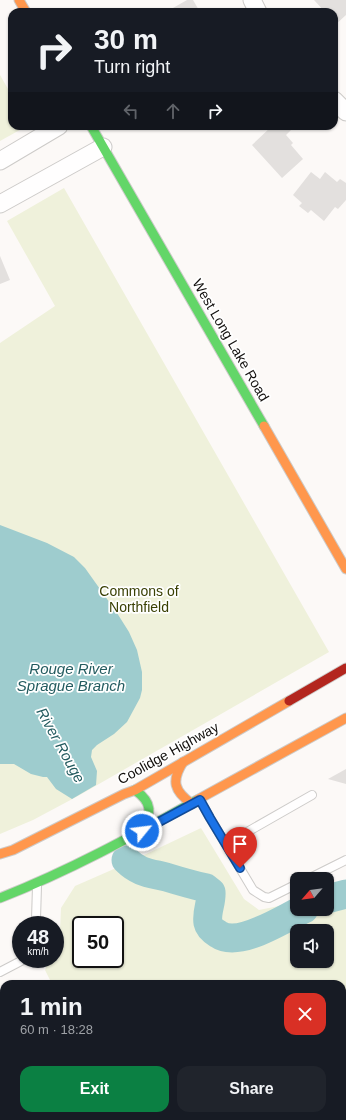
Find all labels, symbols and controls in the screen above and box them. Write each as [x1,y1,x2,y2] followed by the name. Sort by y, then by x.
[28,24,80,76] icon: right
[94,24,158,55] text: 30 m
[94,57,170,77] text: Turn right
[120,100,142,122] icon: left
[162,100,184,122] icon: ahead
[204,100,226,122] icon: right
[190,276,272,404] street label: West Long Lake Road
[99,583,179,615] park label: Commons of Northfield
[17,660,125,694] water label: Rouge River Sprague Branch
[33,704,89,786] water label: River Rouge
[115,719,221,787] street label: Coolidge Highway
[121,810,163,852] position arrow
[223,827,257,868] pin
[229,833,251,855] icon: arrive
[290,872,334,916] north arrow
[290,872,334,968] map controls
[72,916,124,968] speed limit sign: 50
[290,924,334,968] button: sound
[27,926,49,948] text: 48
[27,946,49,957] text: km/h
[20,993,83,1020] text: 1 min
[284,993,326,1035] button: close
[20,1022,93,1037] text: 60 m · 18:28
[20,1066,169,1112] button: Exit
[177,1066,326,1112] button: Share

